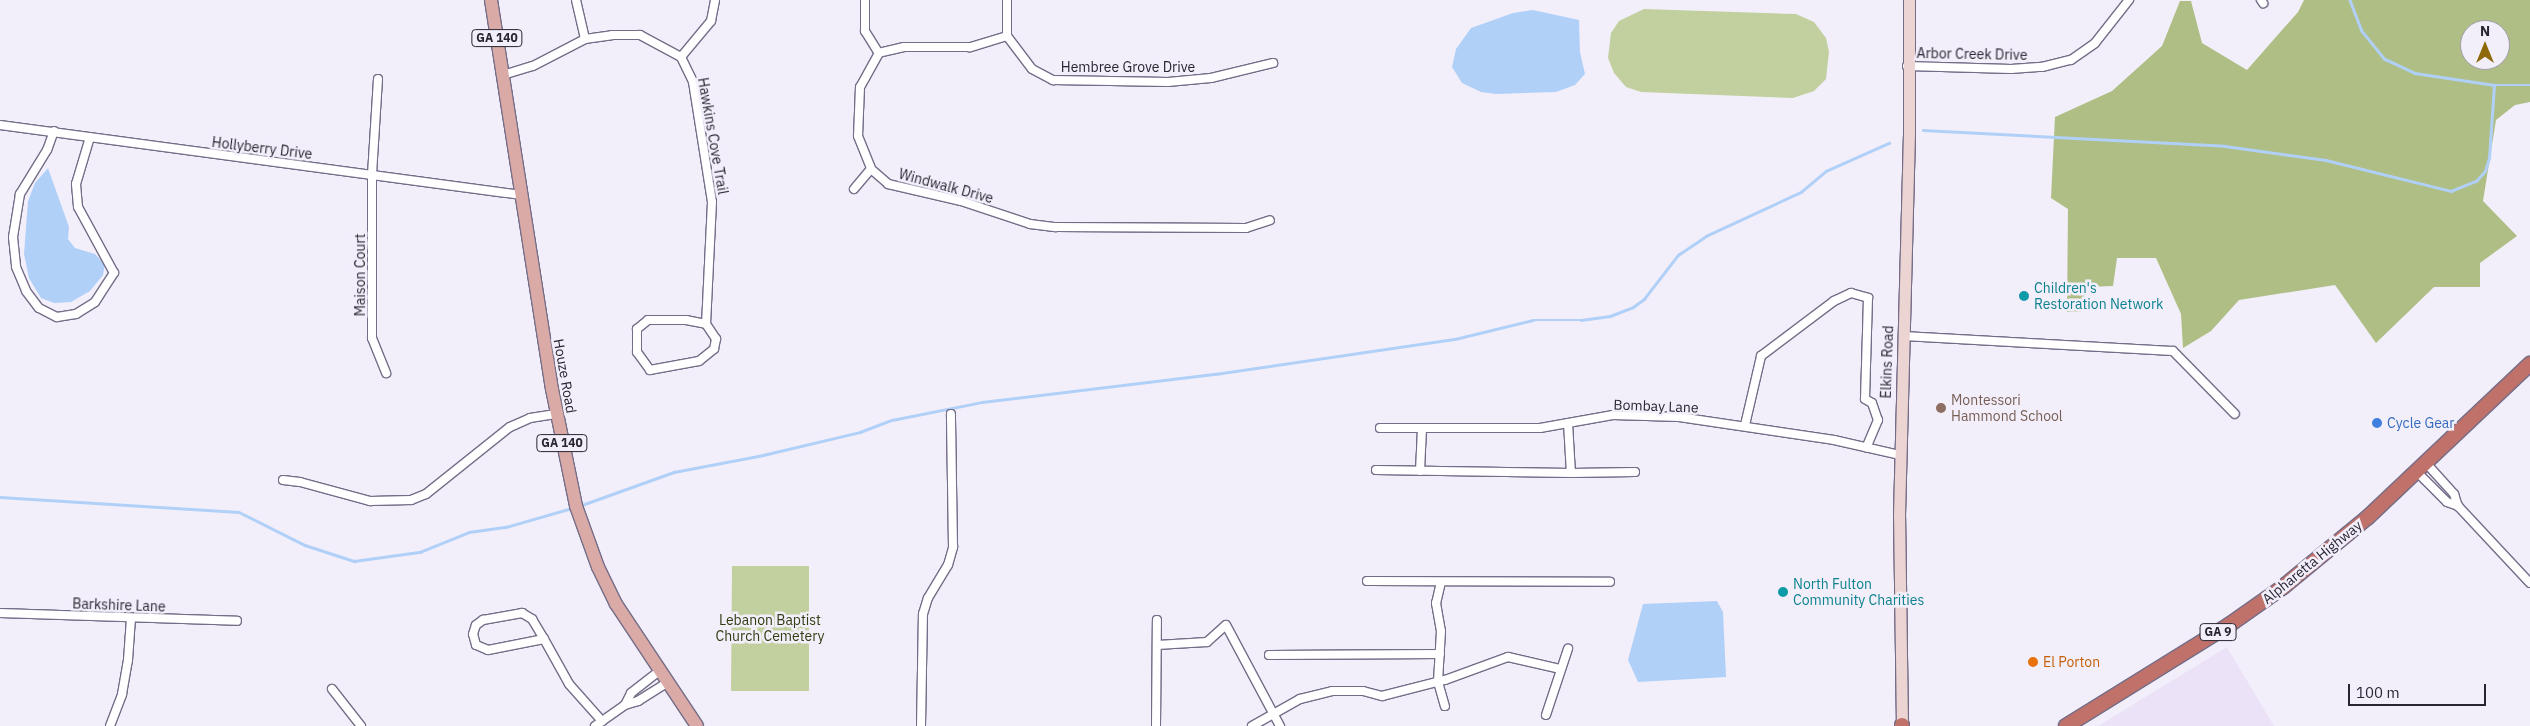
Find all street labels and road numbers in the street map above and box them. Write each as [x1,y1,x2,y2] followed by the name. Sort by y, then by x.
[471,28,523,48] road number: GA 140
[1916,45,2028,63] street label: Arbor Creek Drive
[1061,59,1195,75] street label: Hembree Grove Drive
[694,76,732,196] street label: Hawkins Cove Trail
[211,133,313,163] street label: Hollyberry Drive
[897,165,995,207] street label: Windwalk Drive
[352,234,368,316] street label: Maison Court
[1877,325,1897,399] street label: Elkins Road
[550,338,580,414] street label: Houze Road
[1613,396,1699,416] street label: Bombay Lane
[536,433,588,452] road number: GA 140
[2259,517,2365,607] street label: Alpharetta Highway
[72,595,166,615] street label: Barkshire Lane
[2199,622,2237,642] road number: GA 9

